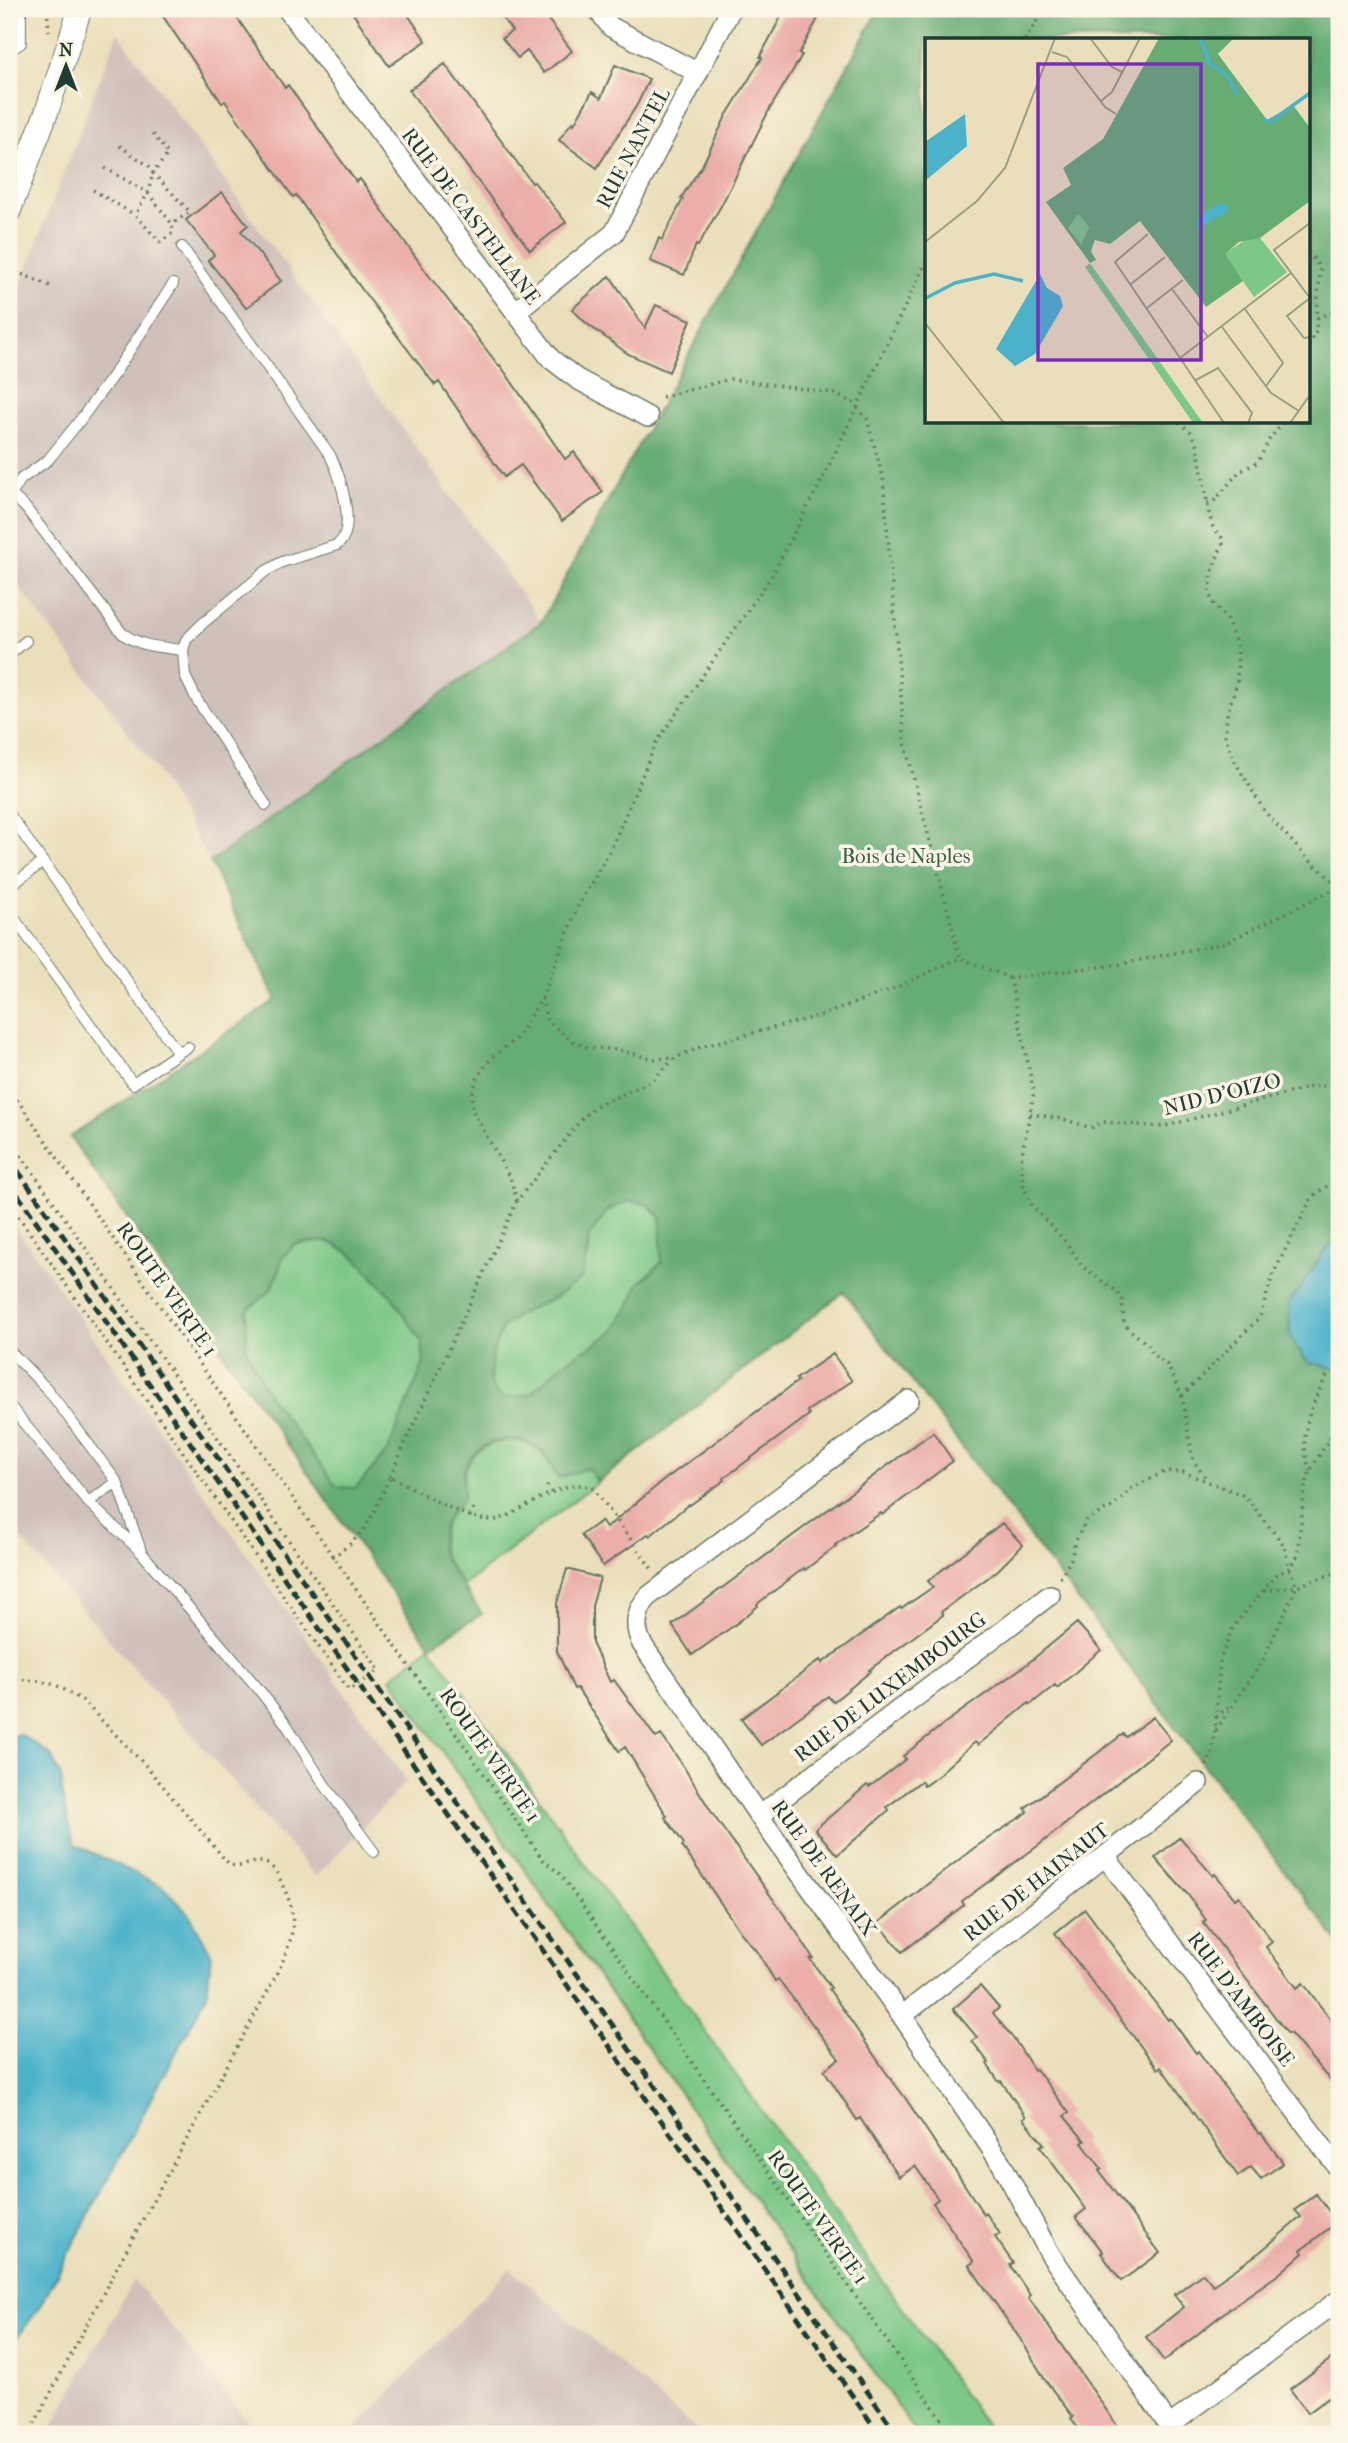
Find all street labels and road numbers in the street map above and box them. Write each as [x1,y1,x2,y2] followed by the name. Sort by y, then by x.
[591,83,675,212] street label: RUE NANTEL
[397,123,545,309] street label: RUE DE CASTELLANE
[1161,1068,1283,1120] street label: NID D'OIZO
[112,1217,222,1361] street label: ROUTE VERTE 1
[789,1607,991,1767] street label: RUE DE LUXEMBOURG
[435,1683,545,1827] street label: ROUTE VERTE 1
[766,1795,882,1941] street label: RUE DE RENAIX
[958,1817,1114,1946] street label: RUE DE HAINAUT
[1183,1927,1300,2071] street label: RUE D'AMBOISE
[763,2145,873,2289] street label: ROUTE VERTE 1

